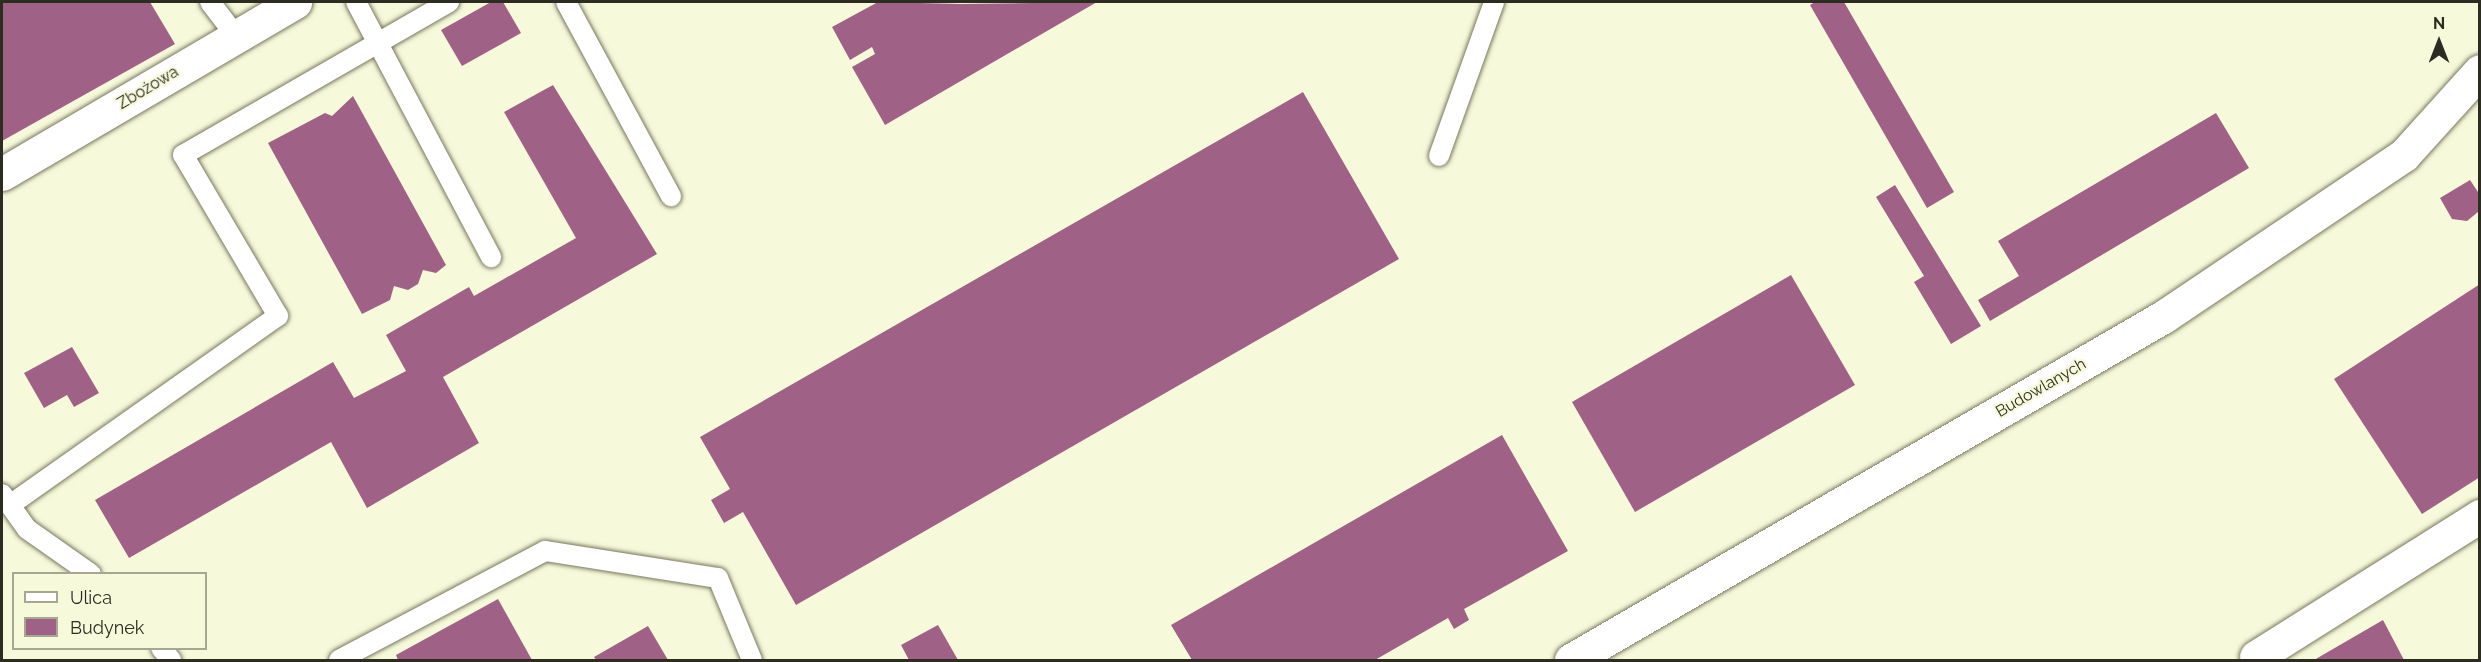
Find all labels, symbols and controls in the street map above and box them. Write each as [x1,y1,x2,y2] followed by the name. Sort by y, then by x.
[2409,12,2469,72] north arrow
[2433,14,2445,33] text: N
[114,62,182,114] street label: Zbożowa
[1992,354,2090,422] street label: Budowlanych
[12,572,207,650] legend
[70,587,112,608] text: Ulica
[70,617,144,638] text: Budynek

